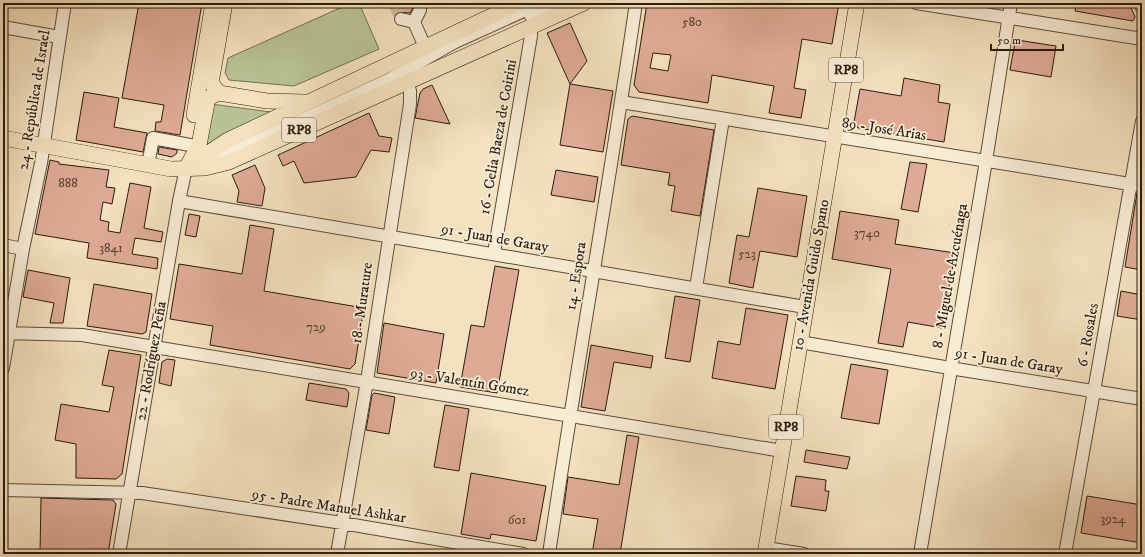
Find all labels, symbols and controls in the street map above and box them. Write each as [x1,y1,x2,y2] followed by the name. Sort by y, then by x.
[682,14,702,30] house number: 580
[991,26,1063,52] scale bar
[14,28,55,171] street label: 24 - República de Israel
[997,33,1021,48] text: 50 m
[475,58,521,216] street label: 16 - Celia Baeza de Coirini
[829,58,863,82] road number: RP8
[840,113,928,145] street label: 89 - José Arias
[282,118,316,142] road number: RP8
[58,175,78,191] house number: 888
[788,198,834,352] street label: 10 - Avenida Guido Spano
[928,201,972,350] street label: 8 - Miguel de Azcuénaga
[439,219,551,257] street label: 91 - Juan de Garay
[854,225,880,241] house number: 3740
[99,240,123,256] house number: 3841
[561,240,591,312] street label: 14 - Espora
[738,246,756,262] house number: 523
[347,261,377,345] street label: 18 - Murature
[131,299,171,422] street label: 22 - Rodríguez Peña
[1073,302,1103,368] street label: 6 - Rosales
[306,319,326,335] house number: 729
[953,343,1065,379] street label: 91 - Juan de Garay
[408,363,531,401] street label: 93 - Valentín Gómez
[769,415,803,439] road number: RP8
[250,484,408,528] street label: 95 - Padre Manuel Ashkar
[1100,511,1126,527] house number: 3924
[508,512,526,528] house number: 601

